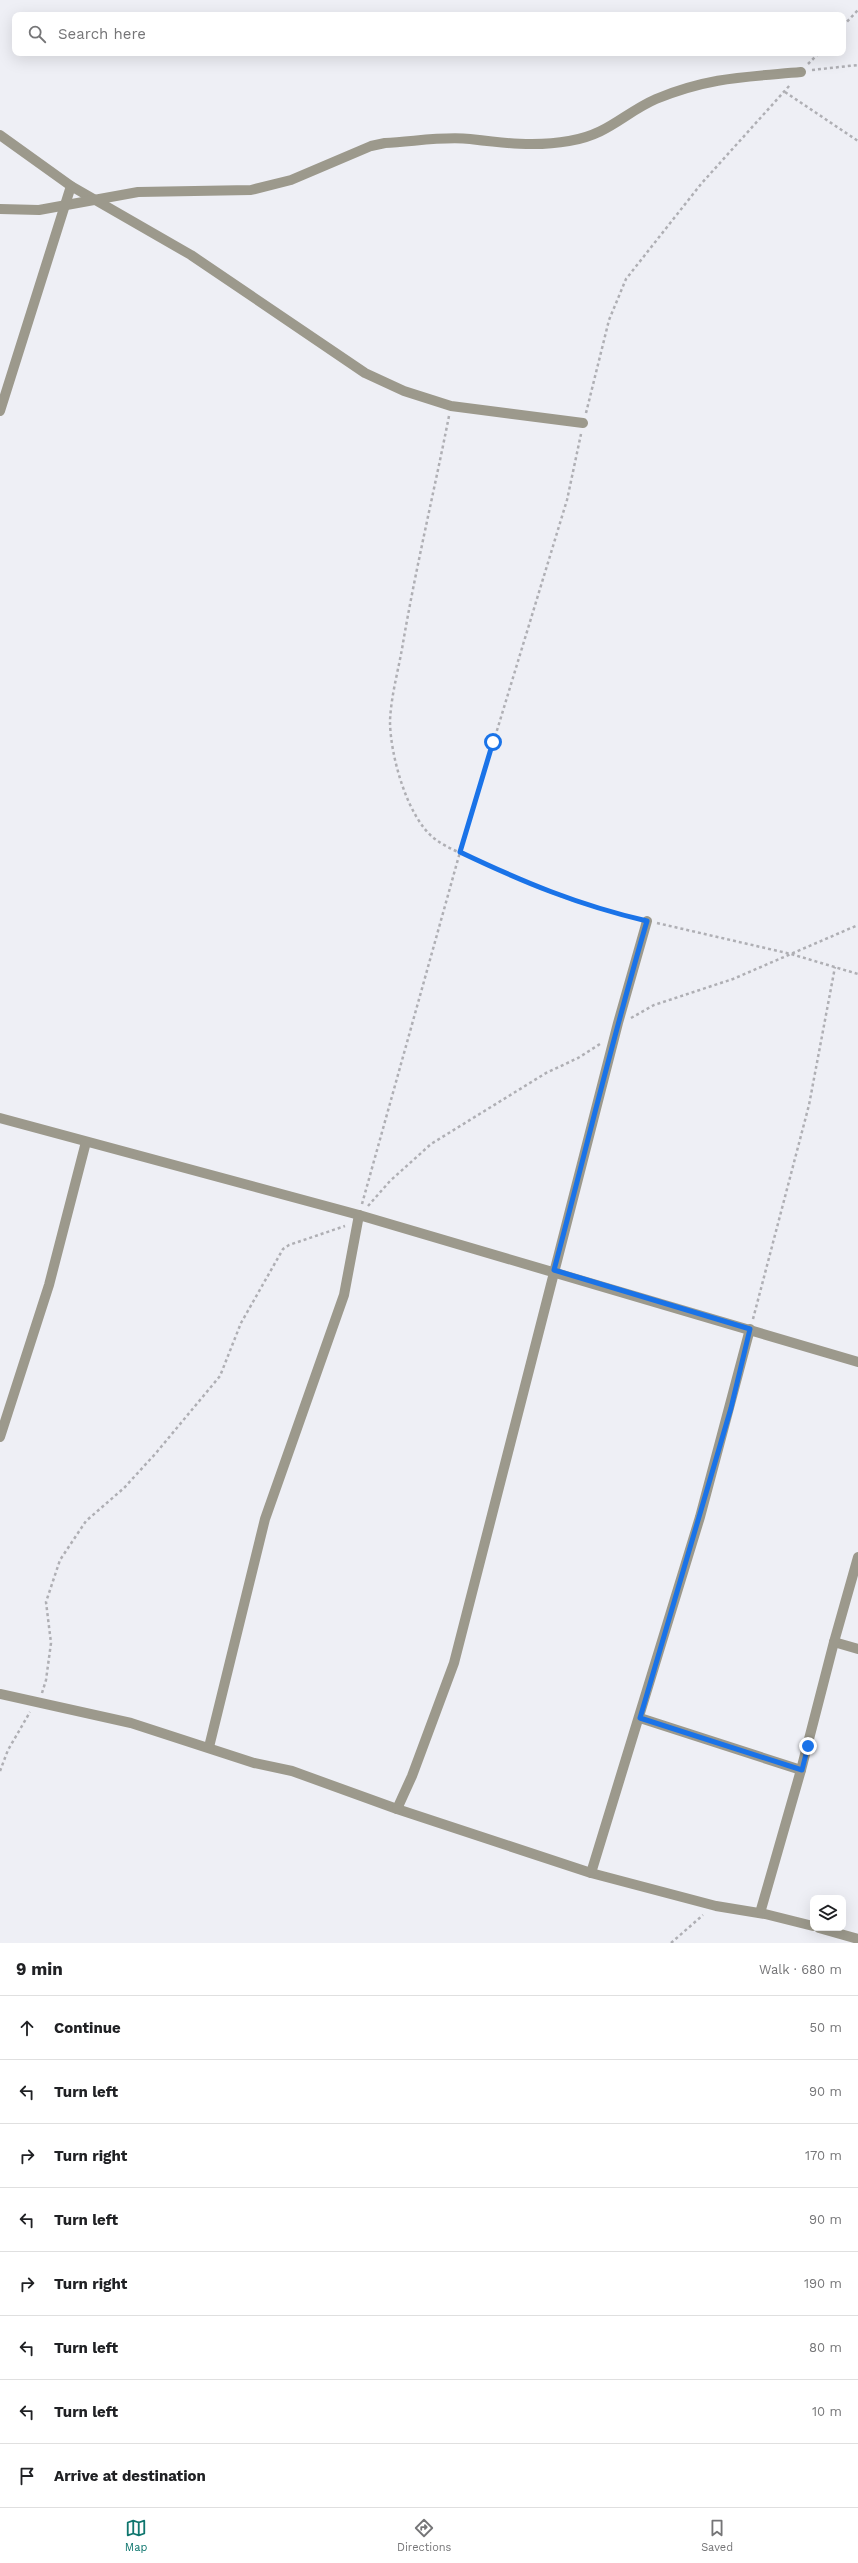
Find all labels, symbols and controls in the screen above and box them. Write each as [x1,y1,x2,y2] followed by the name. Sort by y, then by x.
[12,12,846,56] search box
[26,23,48,45] icon: search
[58,25,146,43] text: Search here
[484,733,502,751] route start
[799,1737,817,1755] route end
[810,1895,846,1931] map controls
[810,1895,846,1931] button: layers
[16,1959,63,1979] text: 9 min
[759,1962,842,1977] text: Walk · 680 m
[16,2017,38,2039] icon: ahead
[54,2019,121,2037] text: Continue
[810,2020,842,2035] text: 50 m
[16,2081,38,2103] icon: left
[54,2083,118,2101] text: Turn left
[809,2084,842,2099] text: 90 m
[16,2145,38,2167] icon: right
[54,2147,127,2165] text: Turn right
[805,2148,842,2163] text: 170 m
[16,2209,38,2231] icon: left
[54,2211,118,2229] text: Turn left
[809,2212,842,2227] text: 90 m
[16,2273,38,2295] icon: right
[54,2275,127,2293] text: Turn right
[804,2276,842,2291] text: 190 m
[16,2337,38,2359] icon: left
[54,2339,118,2357] text: Turn left
[809,2340,842,2355] text: 80 m
[16,2401,38,2423] icon: left
[54,2403,118,2421] text: Turn left
[812,2404,842,2419] text: 10 m
[16,2465,38,2487] icon: arrive
[54,2467,206,2485] text: Arrive at destination
[125,2517,147,2554] tab: Map
[397,2517,451,2554] tab: Directions
[701,2517,733,2554] tab: Saved

